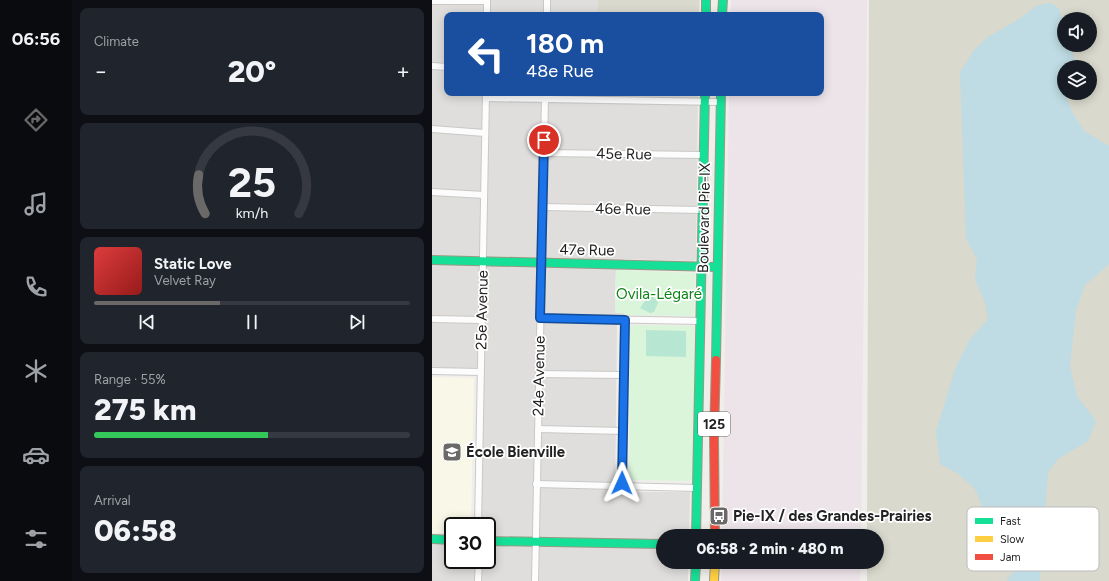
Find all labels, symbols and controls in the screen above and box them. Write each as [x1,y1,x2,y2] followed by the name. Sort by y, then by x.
[1057,12,1097,100] map controls
[1057,12,1097,52] button: sound
[526,26,604,60] text: 180 m
[12,28,60,50] text: 06:56
[460,28,512,80] icon: left
[94,34,139,49] text: Climate
[228,53,276,90] text: 20°
[94,58,108,85] text: −
[396,58,410,85] text: +
[526,60,594,82] text: 48e Rue
[1057,60,1097,100] button: layers
[22,106,50,134] icon: directions
[527,123,561,157] pin
[533,129,555,151] icon: arrive
[596,145,652,163] street label: 45e Rue
[228,157,276,207] text: 25
[694,162,714,273] street label: Boulevard Pie-IX
[22,190,50,218] icon: music
[595,200,651,218] street label: 46e Rue
[236,203,268,221] text: km/h
[559,241,615,259] street label: 47e Rue
[154,255,232,273] text: Static Love
[472,270,492,350] street label: 25e Avenue
[22,273,50,301] icon: phone
[154,273,216,288] text: Velvet Ray
[616,285,702,303] park label: Ovila-Légaré
[136,311,158,333] icon: previous
[241,311,263,333] icon: pause
[346,311,368,333] icon: next
[529,336,549,416] street label: 24e Avenue
[22,357,50,385] icon: climate
[94,372,166,387] text: Range · 55%
[94,391,196,428] text: 275 km
[698,412,730,436] road number: 125
[22,441,50,469] icon: car
[441,441,463,463] school or university icon: École Bienville
[466,443,566,461] place label: École Bienville
[601,462,643,504] position arrow
[94,493,131,508] text: Arrival
[708,505,730,527] bus stop icon: Pie-IX / des Grandes-Prairies
[733,507,932,525] place label: Pie-IX / des Grandes-Prairies
[967,507,1099,571] legend
[94,512,177,549] text: 06:58
[1000,515,1021,528] text: Fast
[444,517,496,569] speed limit sign: 30
[22,525,50,553] icon: filters
[1000,533,1024,546] text: Slow
[697,540,843,558] text: 06:58 · 2 min · 480 m
[1000,551,1021,564] text: Jam

